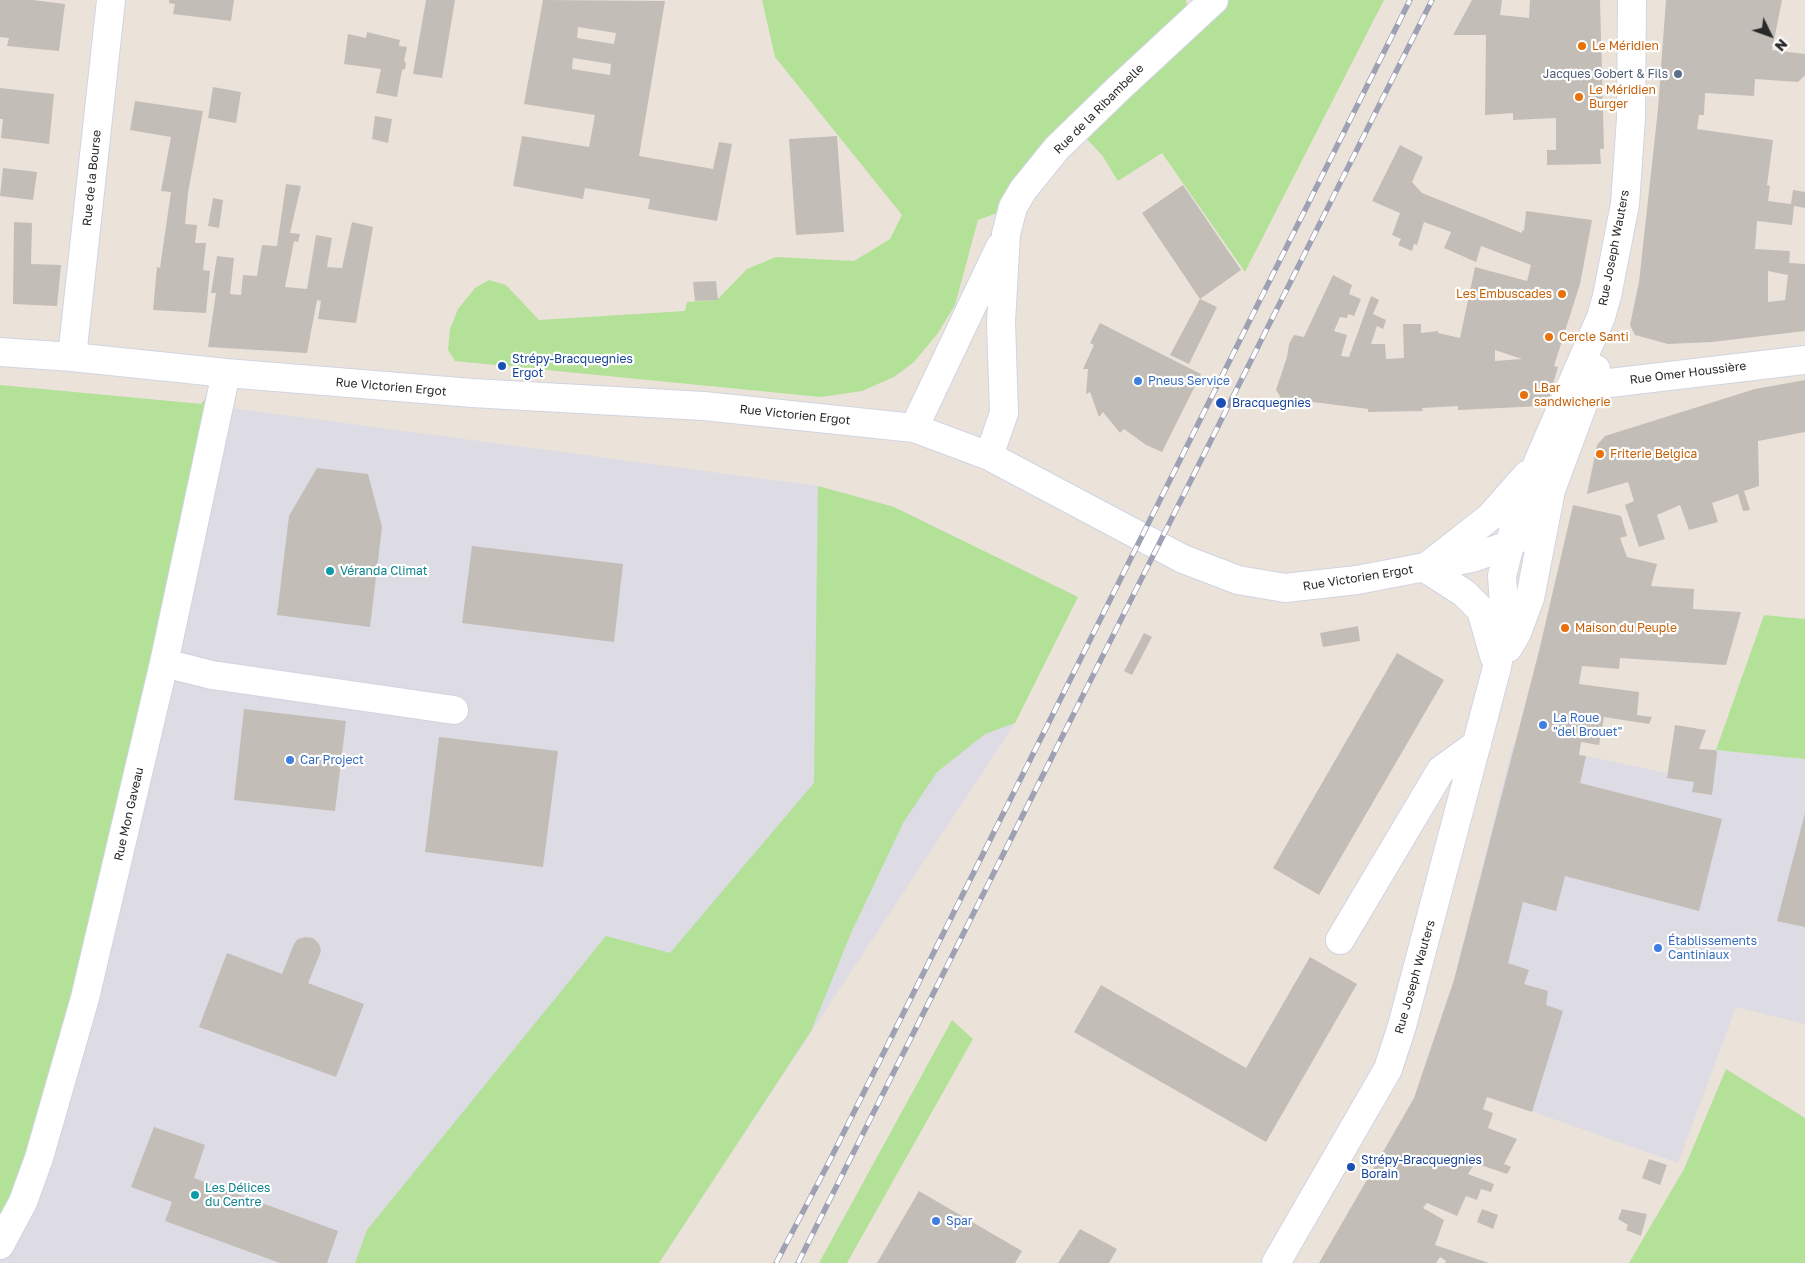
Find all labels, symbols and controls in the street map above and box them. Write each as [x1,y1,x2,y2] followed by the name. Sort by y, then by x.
[1745,10,1795,60] north arrow
[1772,36,1791,55] text: N
[1592,39,1659,53] place label: Le Méridien
[1576,40,1588,52] marker: Le Méridien
[1051,61,1147,157] street label: Rue de la Ribambelle
[1543,67,1668,81] place label: Jacques Gobert & Fils
[1672,68,1684,80] marker: Jacques Gobert & Fils
[1589,83,1656,111] place label: Le Méridien Burger
[1573,91,1585,103] marker: Le Méridien Burger
[80,129,104,227] street label: Rue de la Bourse
[1596,189,1632,307] street label: Rue Joseph Wauters
[1456,287,1552,301] place label: Les Embuscades
[1556,288,1568,300] marker: Les Embuscades
[1559,330,1629,344] place label: Cercle Santi
[1543,331,1555,343] marker: Cercle Santi
[512,352,633,380] place label: Strépy-Bracquegnies Ergot
[1629,359,1747,387] street label: Rue Omer Houssière
[496,360,508,372] marker: Strépy-Bracquegnies Ergot
[1148,374,1230,388] place label: Pneus Service
[335,375,447,399] street label: Rue Victorien Ergot
[1132,375,1144,387] marker: Pneus Service
[1534,381,1611,409] place label: LBar sandwicherie
[1518,389,1530,401] marker: LBar sandwicherie
[1214,396,1228,410] marker: Bracquegnies
[1232,396,1311,410] place label: Bracquegnies
[739,402,851,428] street label: Rue Victorien Ergot
[1610,447,1697,461] place label: Friterie Belgica
[1594,448,1606,460] marker: Friterie Belgica
[1302,562,1414,594] street label: Rue Victorien Ergot
[340,564,427,578] place label: Véranda Climat
[324,565,336,577] marker: Véranda Climat
[1575,621,1677,635] place label: Maison du Peuple
[1559,622,1571,634] marker: Maison du Peuple
[1553,711,1622,739] place label: La Roue "del Brouet"
[1537,719,1549,731] marker: La Roue "del Brouet"
[300,753,364,767] place label: Car Project
[284,754,296,766] marker: Car Project
[111,766,147,862] street label: Rue Mon Gaveau
[1392,918,1438,1036] street label: Rue Joseph Wauters
[1668,934,1757,962] place label: Établissements Cantiniaux
[1652,942,1664,954] marker: Établissements Cantiniaux
[1361,1153,1482,1181] place label: Strépy-Bracquegnies Borain
[1345,1161,1357,1173] marker: Strépy-Bracquegnies Borain
[205,1181,270,1209] place label: Les Délices du Centre
[189,1189,201,1201] marker: Les Délices du Centre
[946,1214,973,1228] place label: Spar
[930,1215,942,1227] marker: Spar

